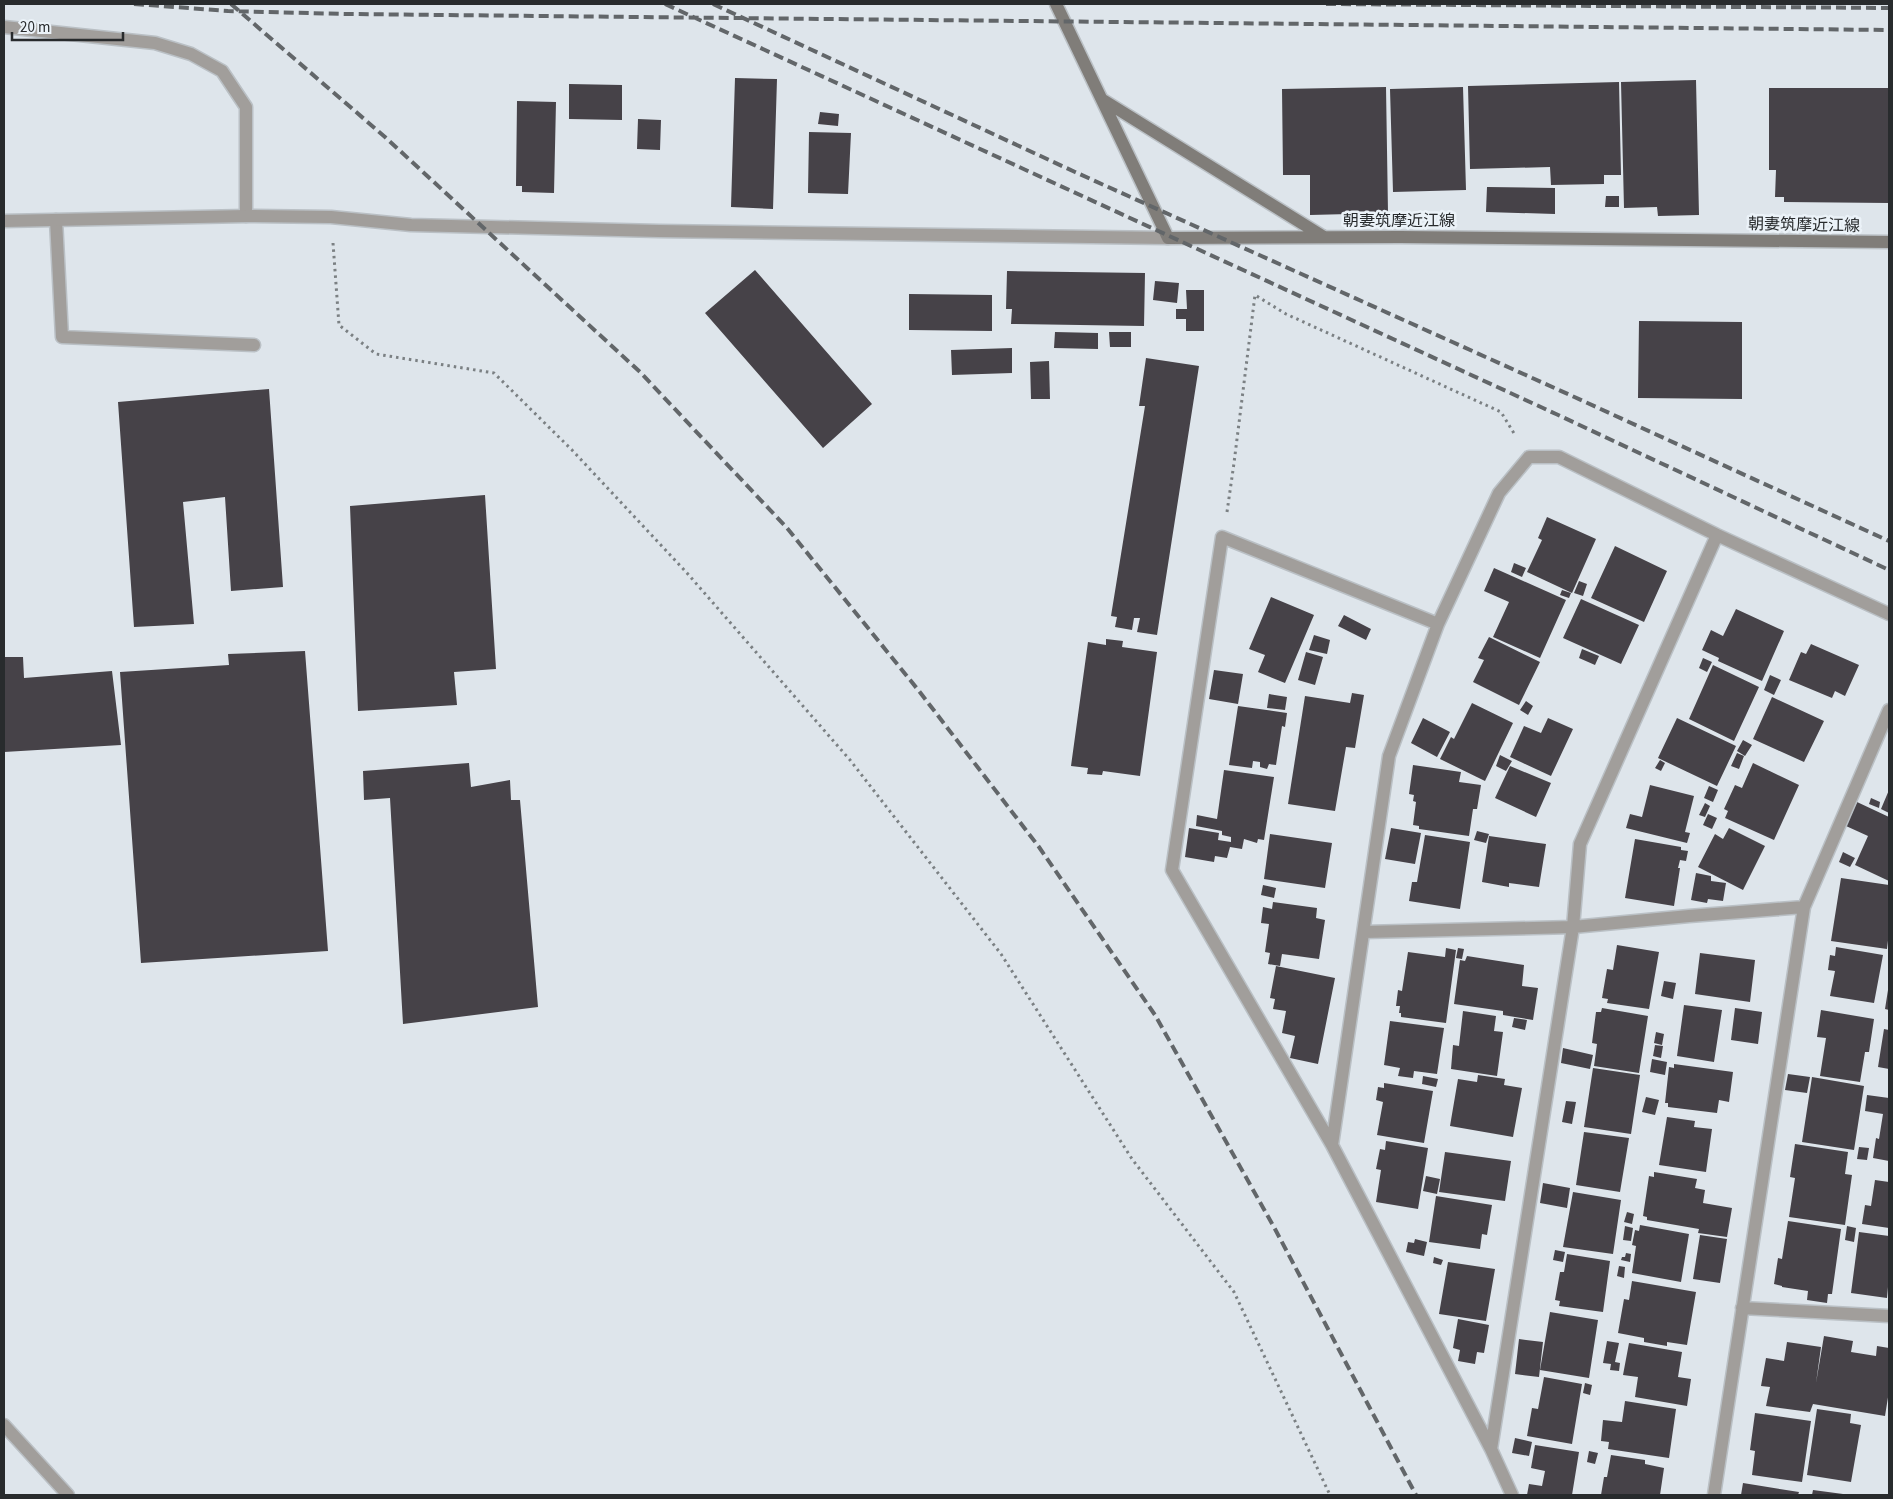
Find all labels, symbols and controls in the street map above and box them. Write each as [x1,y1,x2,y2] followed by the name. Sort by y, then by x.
[12,10,124,42] scale bar
[20,17,50,38] text: 20 m
[1343,210,1455,232] street label: 朝妻筑摩近江線
[1748,213,1860,237] street label: 朝妻筑摩近江線

